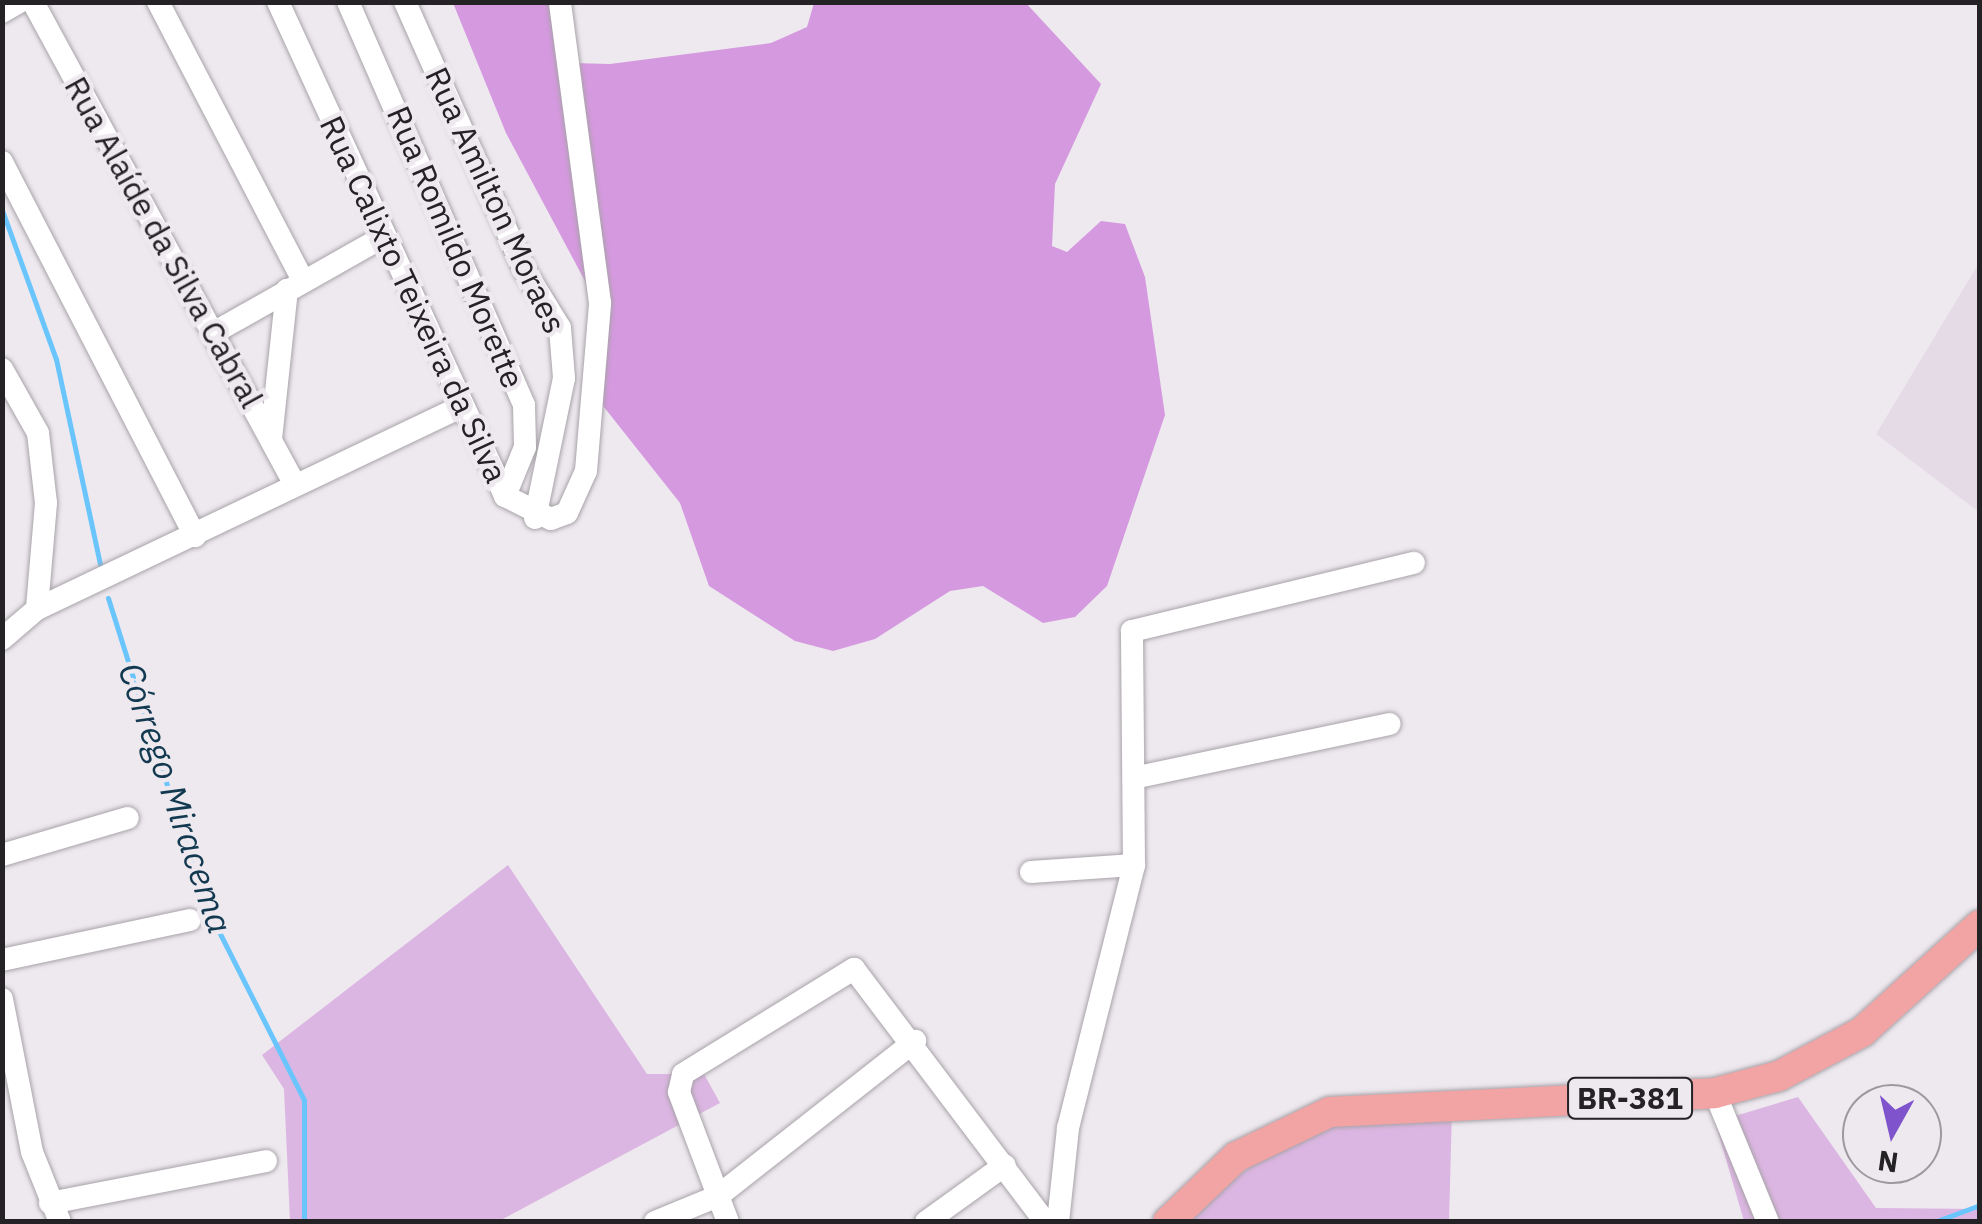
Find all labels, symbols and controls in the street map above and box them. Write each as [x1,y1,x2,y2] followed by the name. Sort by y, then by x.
[418,61,574,339] street label: Rua Amilton Moraes
[57,70,271,414] street label: Rua Alaíde da Silva Cabral
[379,100,533,394] street label: Rua Romildo Morette
[312,110,516,488] street label: Rua Calixto Teixeira da Silva
[110,657,242,939] water label: Córrego Miracema
[1565,1073,1695,1123] road number: BR-381
[1842,1084,1942,1184] north arrow
[1875,1142,1901,1182] text: N

